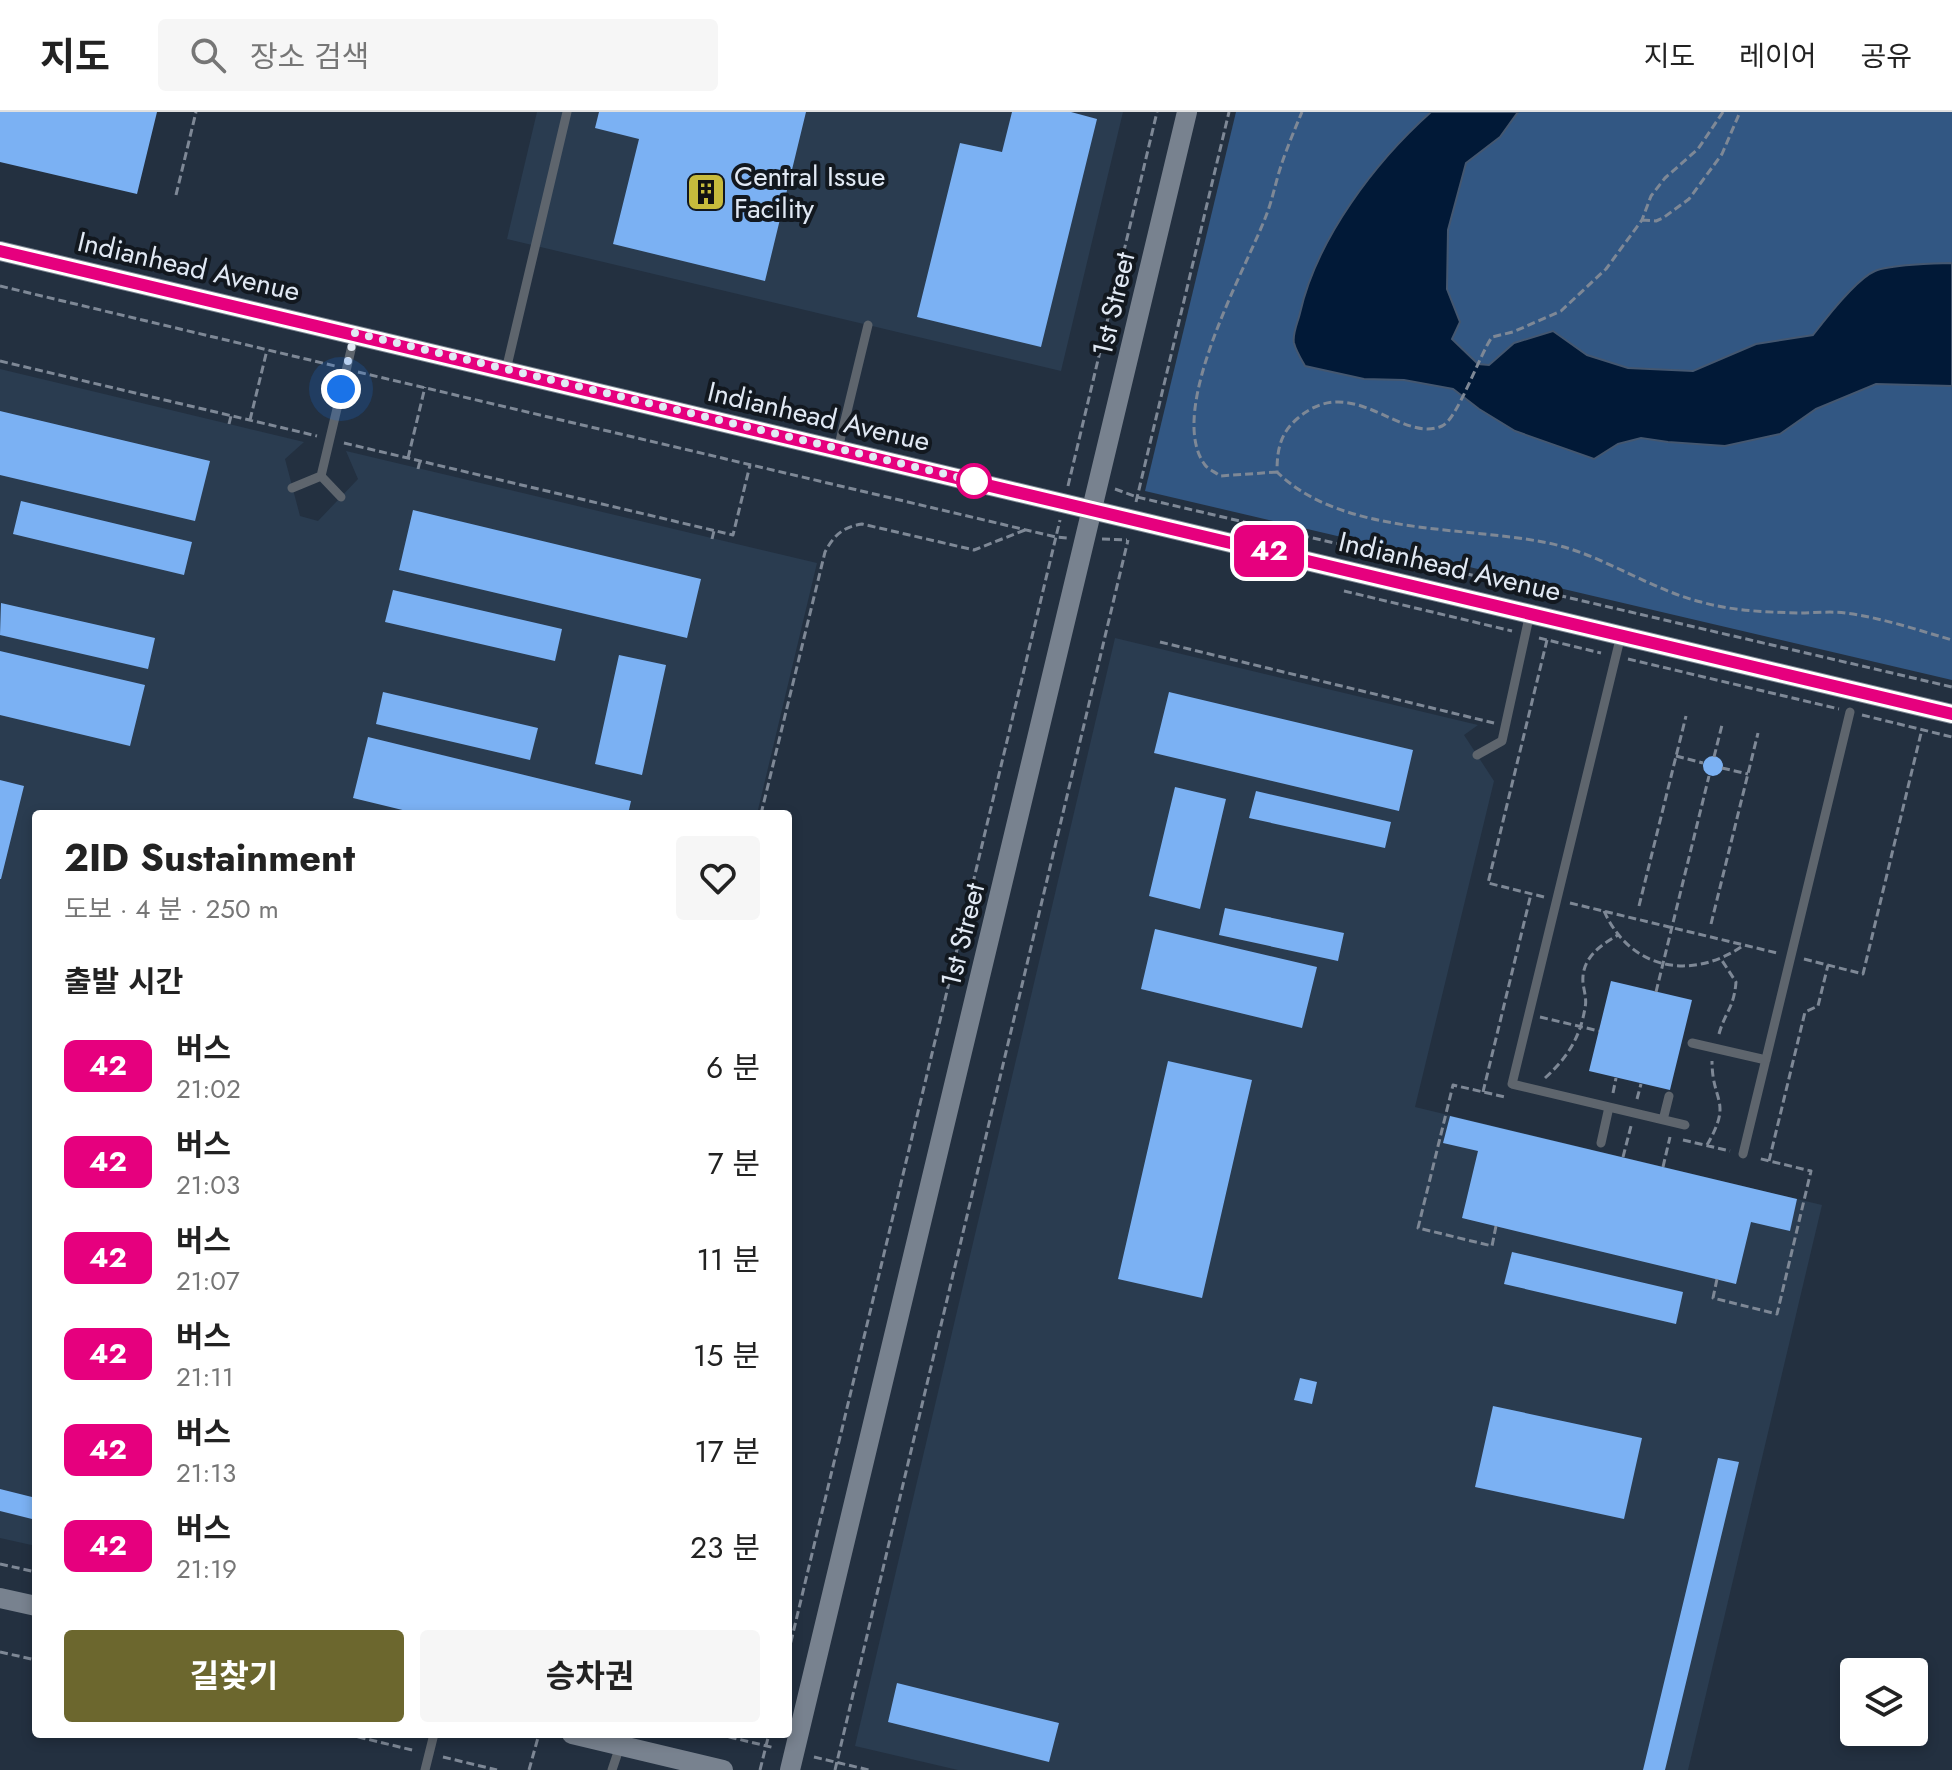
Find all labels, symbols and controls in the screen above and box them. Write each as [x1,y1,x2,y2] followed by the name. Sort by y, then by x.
[158,19,718,91] search box
[40,29,110,84] text: 지도
[186,33,230,77] icon: search
[250,35,369,78] text: 장소 검색
[1644,36,1695,77] text: 지도
[1739,36,1816,77] text: 레이어
[1860,36,1912,77] text: 공유
[734,156,885,229] place label: Central Issue Facility
[685,171,727,213] building icon: Central Issue Facility
[74,221,304,312] street label: Indianhead Avenue
[1082,248,1145,360] street label: 1st Street
[321,369,361,409] your location
[704,371,934,462] street label: Indianhead Avenue
[957,464,991,498] unlabelled marker
[1335,521,1565,612] street label: Indianhead Avenue
[1233,525,1305,577] line badge: 42
[1250,530,1288,571] text: 42
[64,830,355,885] text: 2ID Sustainment
[676,836,760,920] button: heart
[930,879,995,991] street label: 1st Street
[64,890,279,928] text: 도보 · 4 분 · 250 m
[64,960,183,1003] text: 출발 시간
[176,1027,231,1070] text: 버스
[89,1045,127,1086] text: 42
[706,1046,760,1089] text: 6 분
[176,1070,241,1108] text: 21:02
[176,1123,231,1166] text: 버스
[89,1141,127,1182] text: 42
[708,1142,760,1185] text: 7 분
[176,1166,240,1204] text: 21:03
[176,1219,231,1262] text: 버스
[89,1237,127,1278] text: 42
[696,1238,760,1281] text: 11 분
[176,1262,240,1300] text: 21:07
[176,1315,231,1358] text: 버스
[89,1333,127,1374] text: 42
[693,1334,760,1377] text: 15 분
[176,1358,234,1396] text: 21:11
[176,1411,231,1454] text: 버스
[89,1429,127,1470] text: 42
[694,1430,760,1473] text: 17 분
[176,1454,236,1492] text: 21:13
[176,1507,231,1550] text: 버스
[89,1525,127,1566] text: 42
[690,1526,760,1569] text: 23 분
[176,1550,237,1588] text: 21:19
[64,1630,404,1722] button: 길찾기
[420,1630,760,1722] button: 승차권
[1840,1658,1928,1746] map controls
[1840,1658,1928,1746] button: layers

